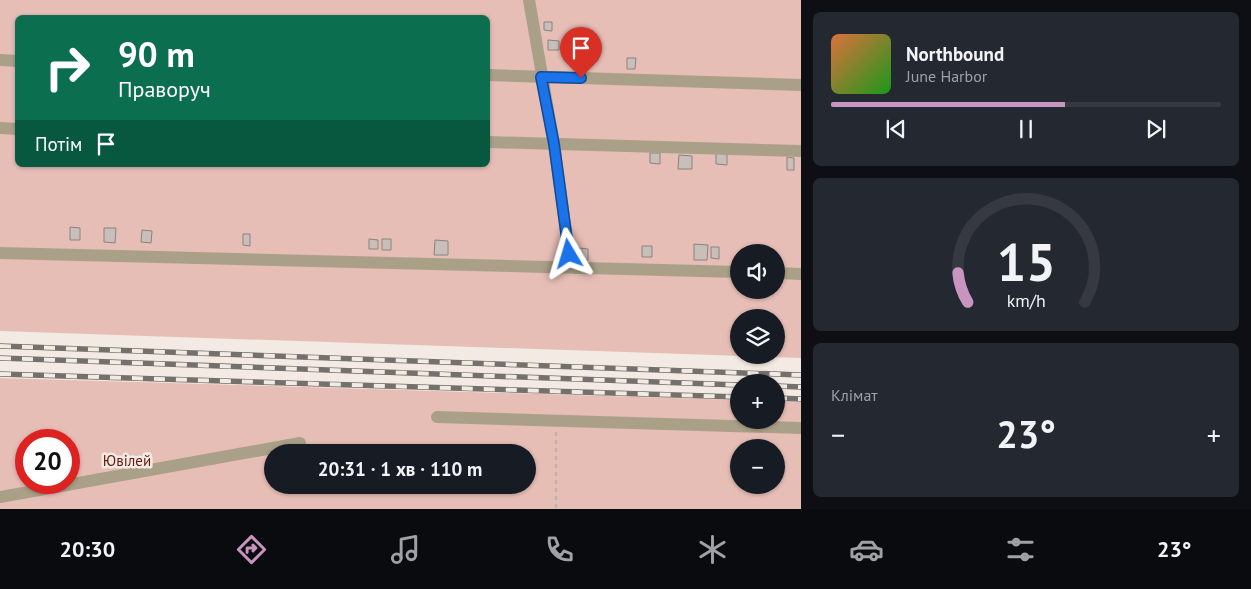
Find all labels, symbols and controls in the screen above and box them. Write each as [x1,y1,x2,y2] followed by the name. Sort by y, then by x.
[560,27,602,78] pin
[118,31,195,77] text: 90 m
[567,34,595,62] icon: arrive
[35,35,100,100] icon: right
[906,42,1004,66] text: Northbound
[906,66,987,86] text: June Harbor
[118,75,211,103] text: Праворуч
[882,115,910,143] icon: previous
[1012,115,1040,143] icon: pause
[1142,115,1170,143] icon: next
[92,130,120,158] icon: arrive
[35,132,82,156] text: Потім
[542,227,594,279] position arrow
[997,228,1055,295] text: 15
[730,244,785,494] map controls
[730,244,785,299] button: sound
[1006,289,1046,312] text: km/h
[730,309,785,364] button: layers
[730,374,785,429] button: +
[831,385,878,405] text: Клімат
[996,409,1056,458] text: 23°
[831,416,845,453] text: −
[1207,416,1221,453] text: +
[15,429,80,494] speed limit sign: 20
[730,439,785,494] button: −
[103,451,151,470] park label: Ювілей
[318,457,482,481] text: 20:31 · 1 хв · 110 m
[234,532,269,567] icon: directions
[388,532,423,567] icon: music
[542,532,577,567] icon: phone
[695,532,730,567] icon: climate
[849,532,884,567] icon: car
[1003,532,1038,567] icon: filters
[59,535,115,563] text: 20:30
[1157,535,1191,563] text: 23°

